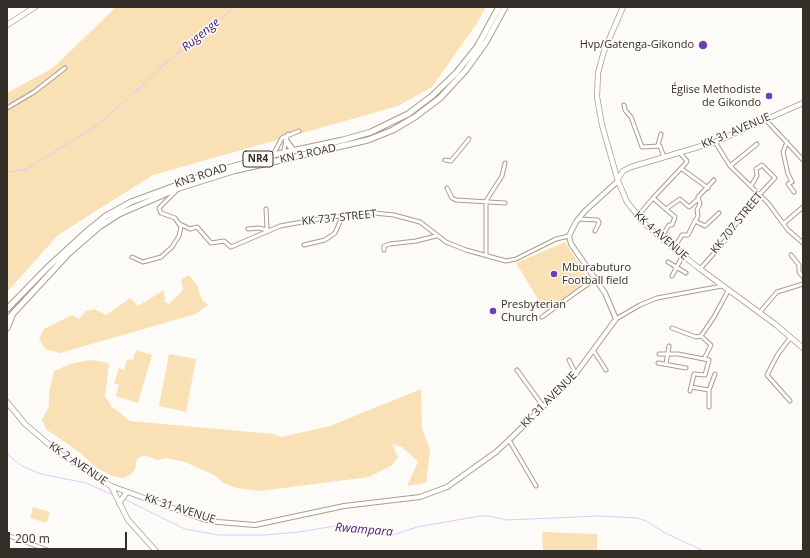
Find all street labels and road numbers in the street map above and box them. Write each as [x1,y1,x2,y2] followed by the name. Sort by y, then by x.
[699,111,773,151] street label: KK 31 AVENUE
[279,142,337,166] street label: KN 3 ROAD
[243,151,273,167] road number: NR4
[173,161,229,191] street label: KN3 ROAD
[708,190,766,256] street label: KK 707 STREET
[301,208,377,228] street label: KK 737 STREET
[631,209,691,263] street label: KK 4 AVENUE
[518,369,580,431] street label: KK 31 AVENUE
[46,440,110,488] street label: KK 2 AVENUE
[143,491,217,527] street label: KK 31 AVENUE

